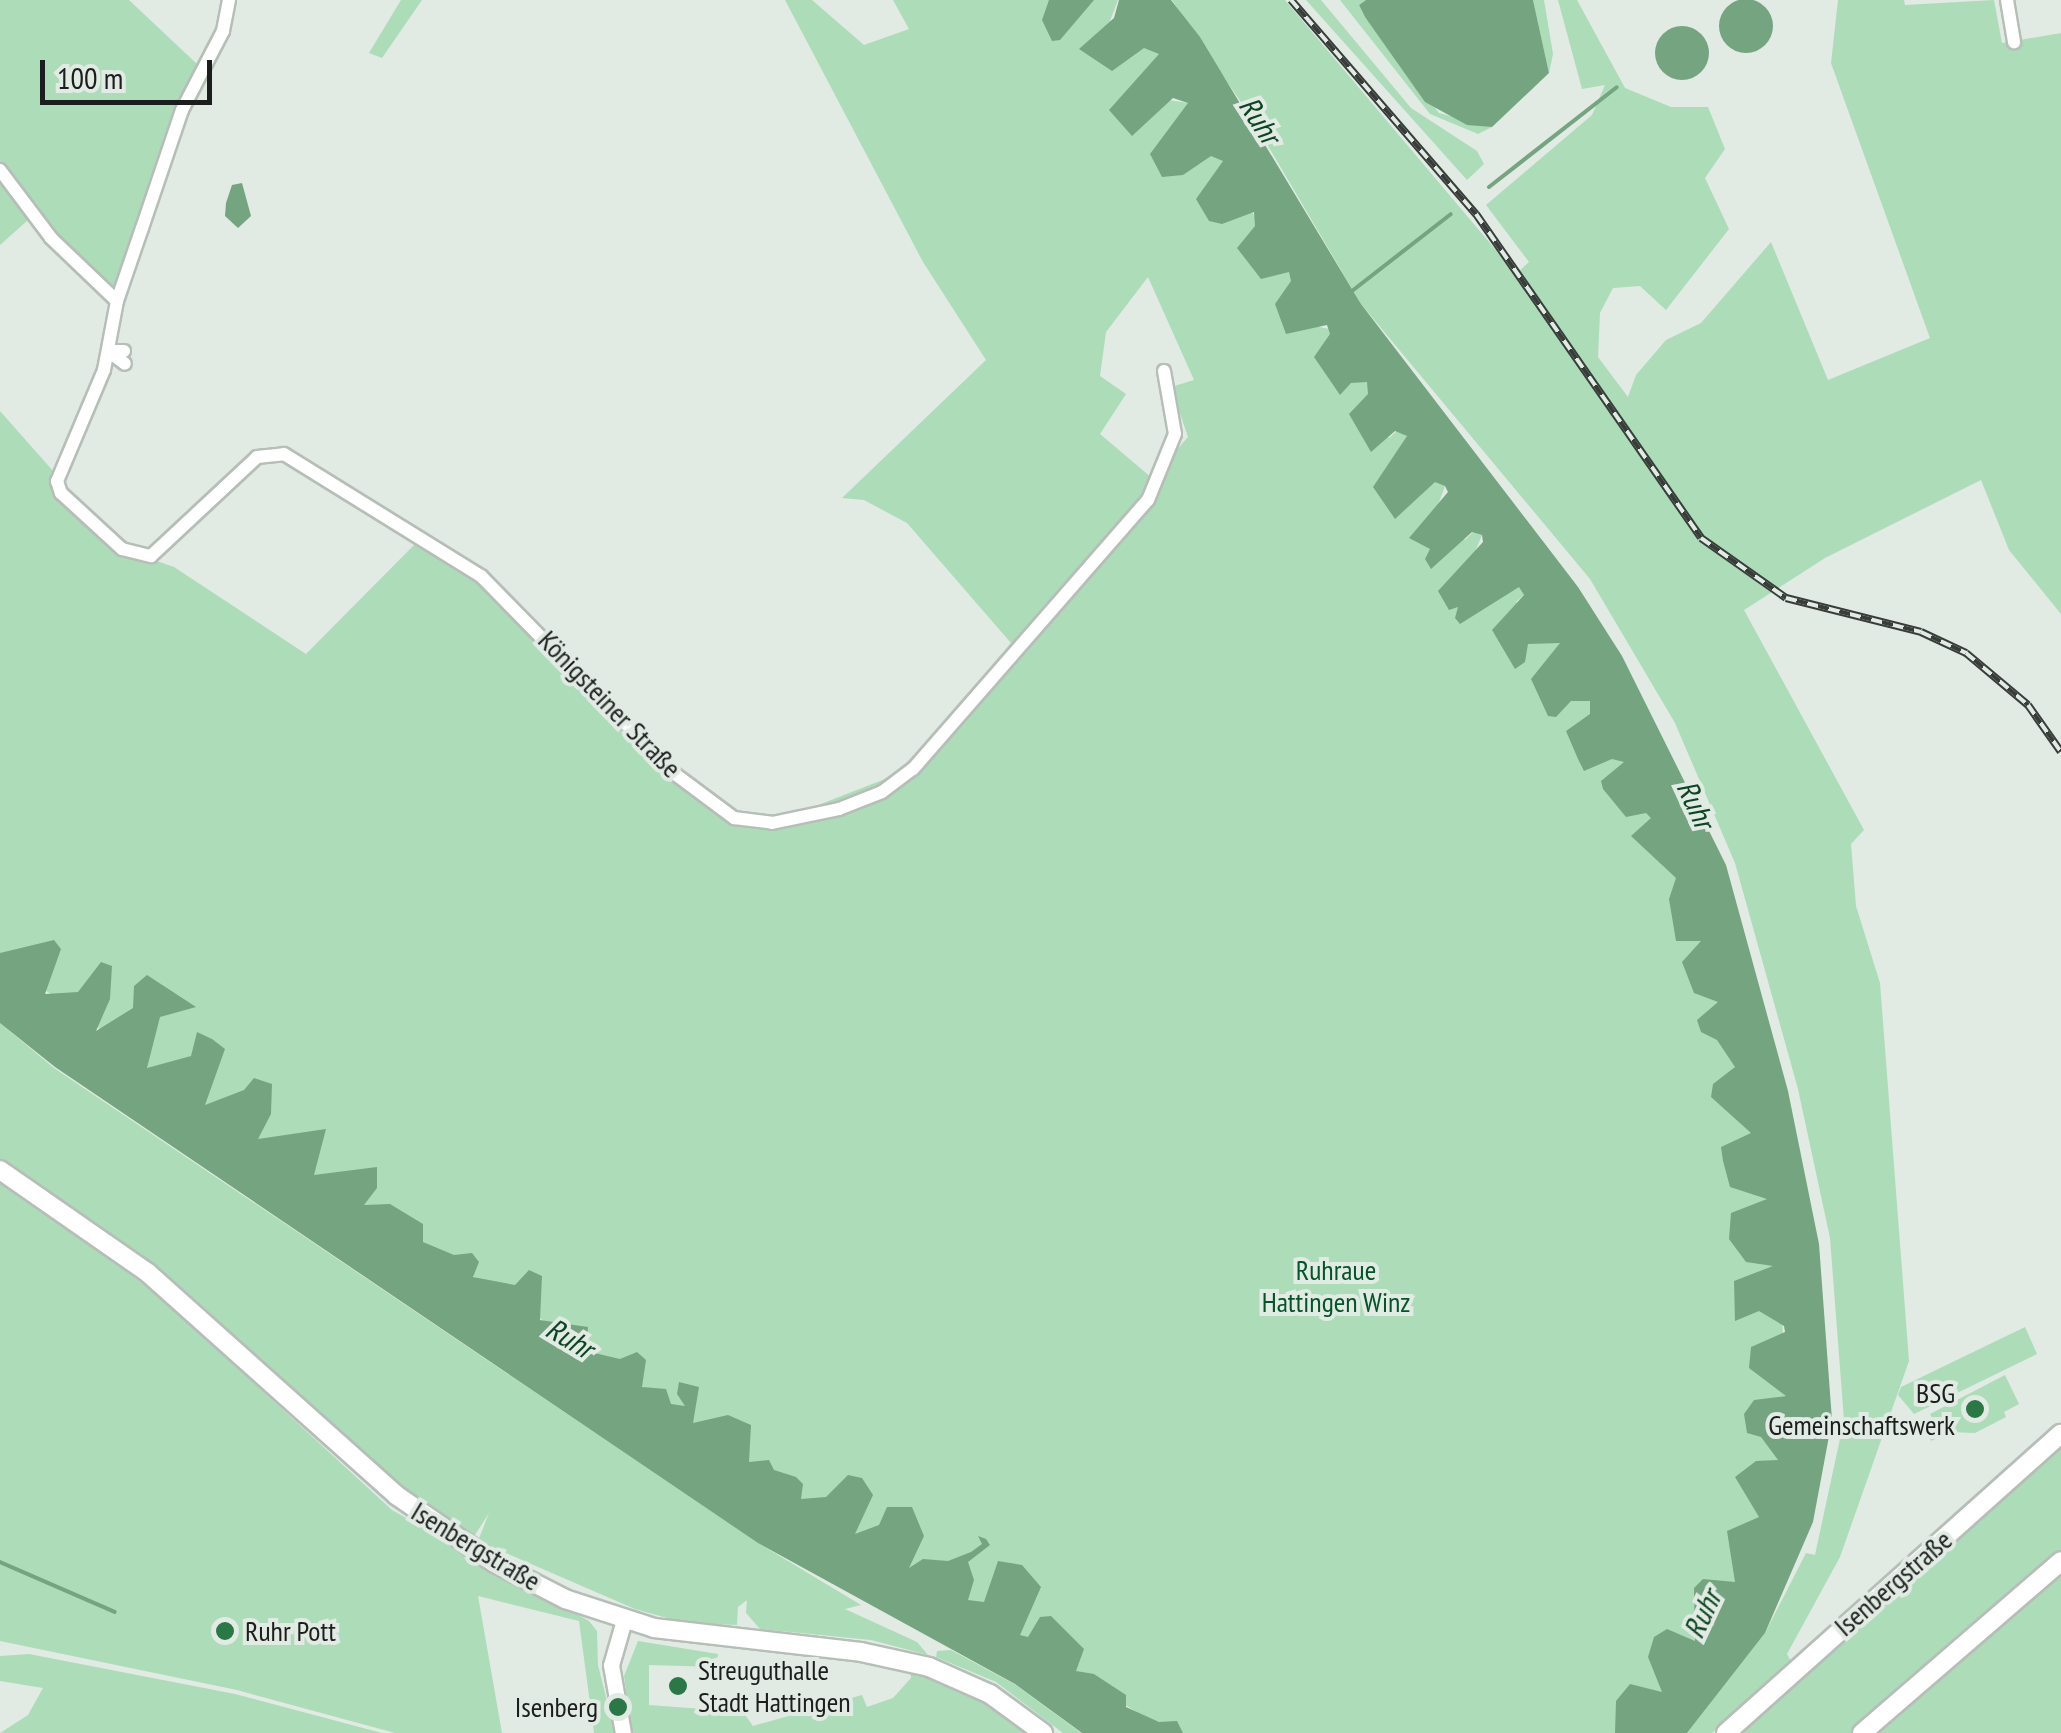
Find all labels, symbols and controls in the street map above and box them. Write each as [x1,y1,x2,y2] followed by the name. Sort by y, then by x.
[45,40,218,102] scale bar
[57,58,123,97] text: 100 m
[1232,90,1288,150] water label: Ruhr
[532,624,688,784] street label: Königsteiner Straße
[1669,774,1723,834] water label: Ruhr
[1261,1253,1411,1319] park label: Ruhraue Hattingen Winz
[540,1310,600,1366] water label: Ruhr
[1768,1376,1955,1442] place label: BSG Gemeinschaftswerk
[1964,1398,1986,1420] marker: BSG Gemeinschaftswerk
[405,1494,547,1598] street label: Isenbergstraße
[1827,1523,1959,1643] street label: Isenbergstraße
[1675,1584,1729,1644] water label: Ruhr
[245,1614,336,1648] place label: Ruhr Pott
[214,1620,236,1642] marker: Ruhr Pott
[698,1653,851,1719] place label: Streuguthalle Stadt Hattingen
[667,1675,689,1697] marker: Streuguthalle Stadt Hattingen
[515,1690,598,1724] place label: Isenberg
[607,1696,629,1718] marker: Isenberg

